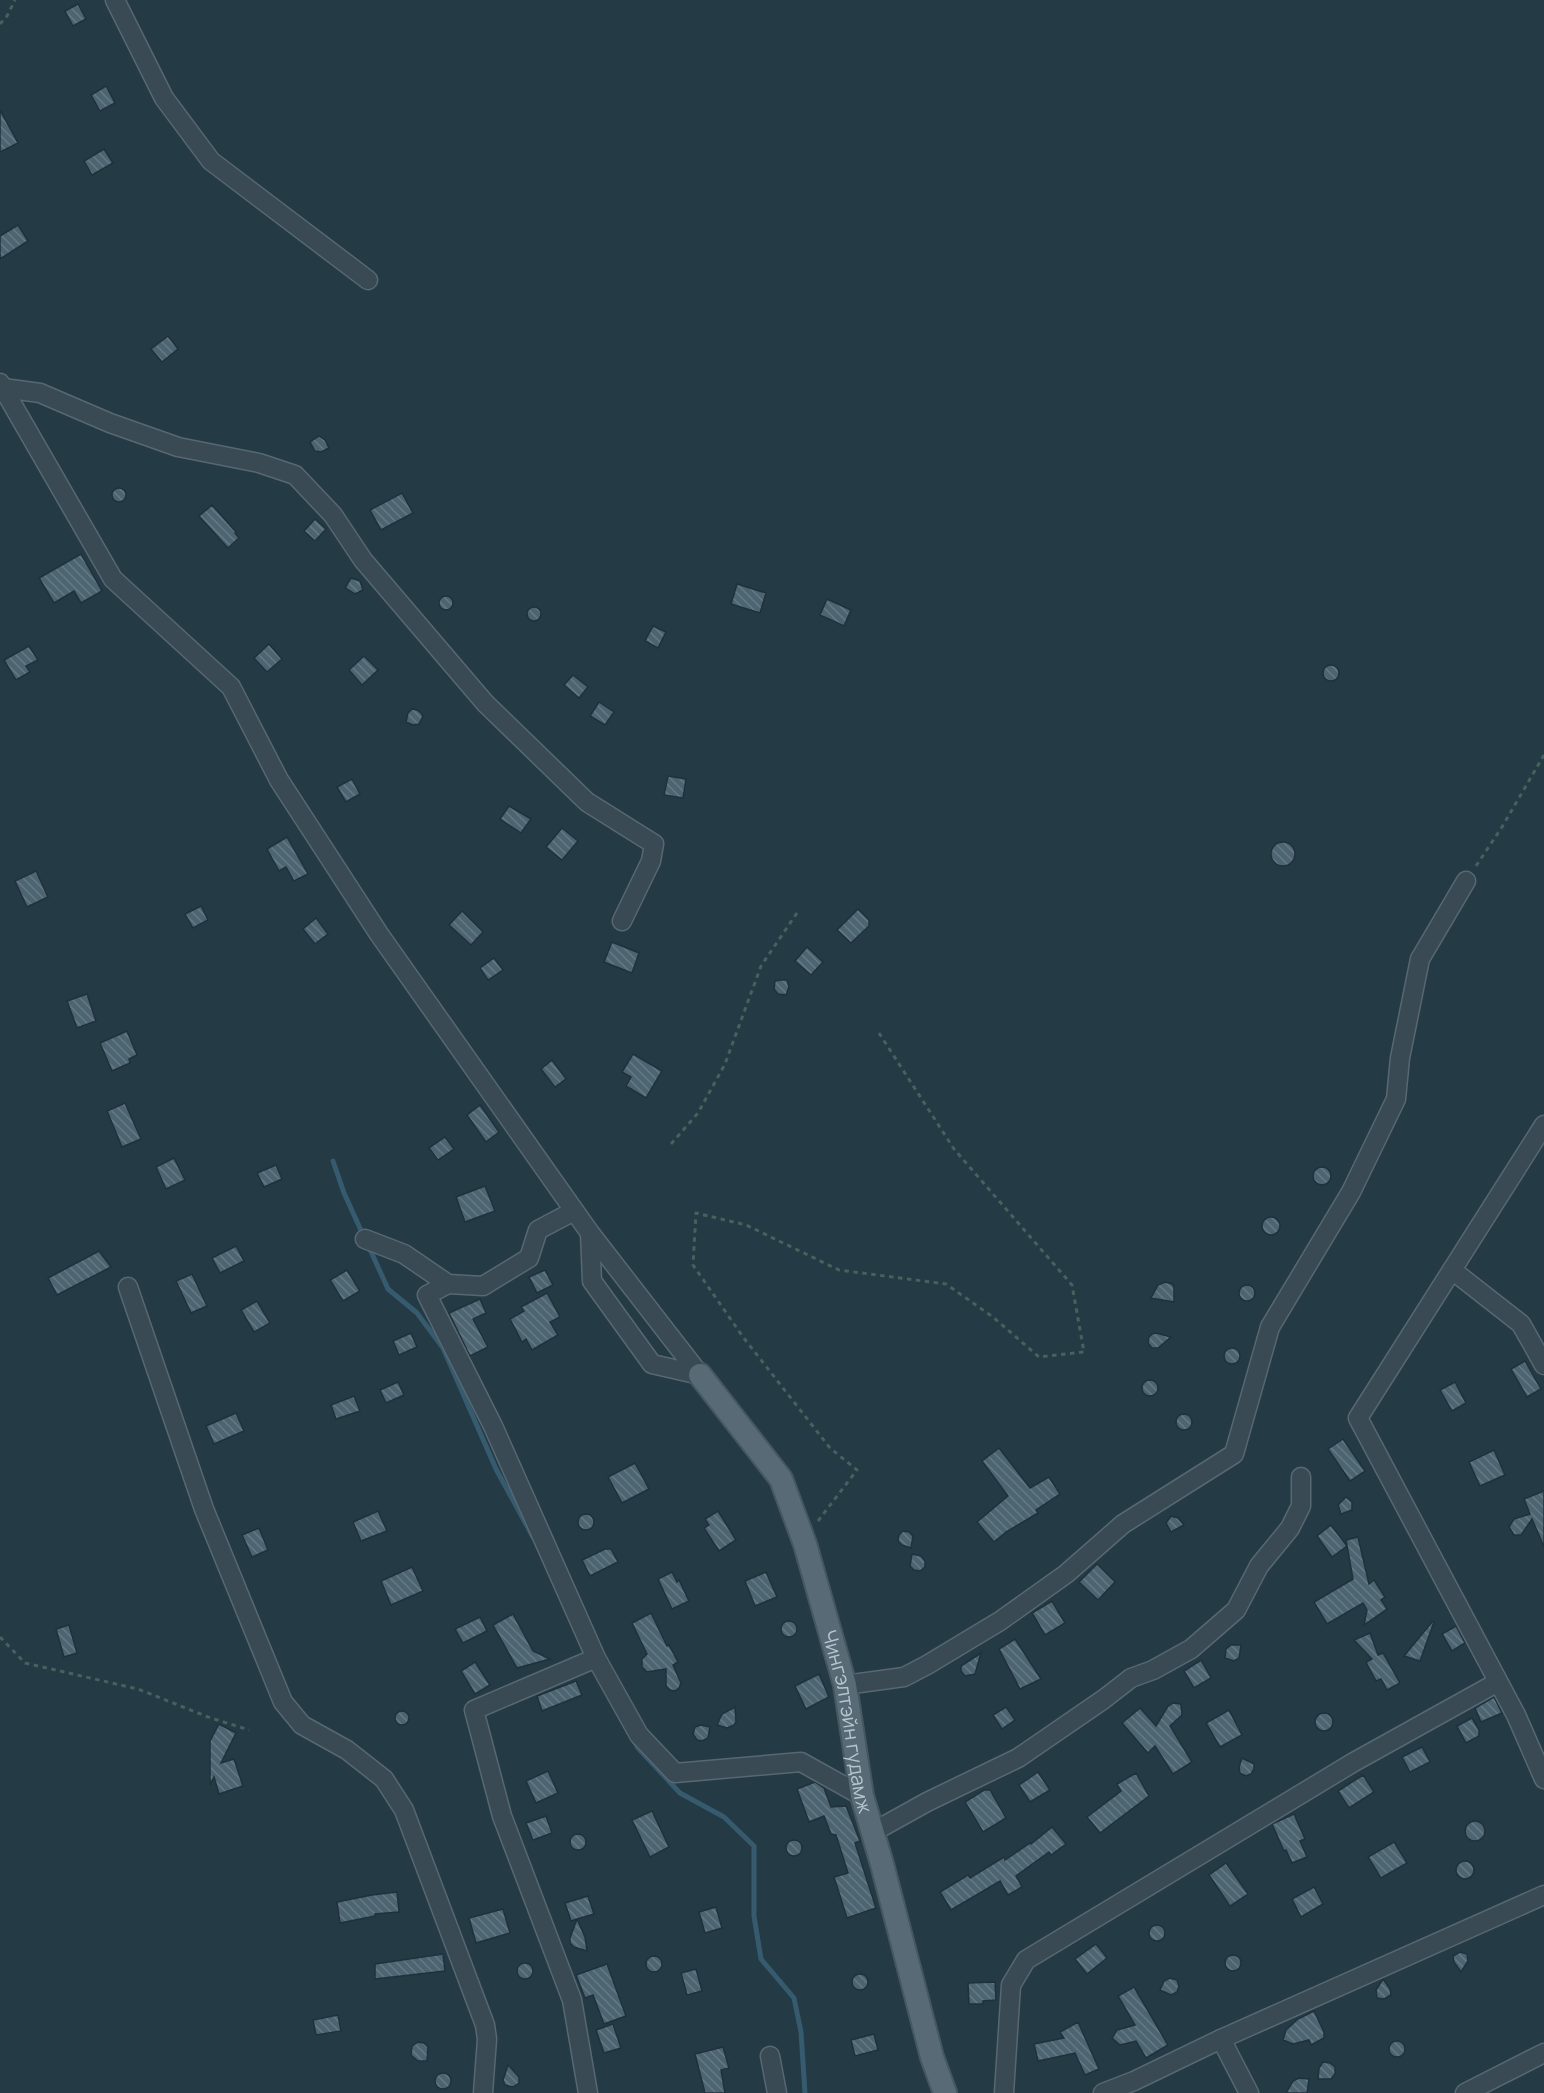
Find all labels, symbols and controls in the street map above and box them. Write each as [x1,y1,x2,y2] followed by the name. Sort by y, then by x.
[816,1627,880,1816] street label: Чингэлтэйн гудамж

